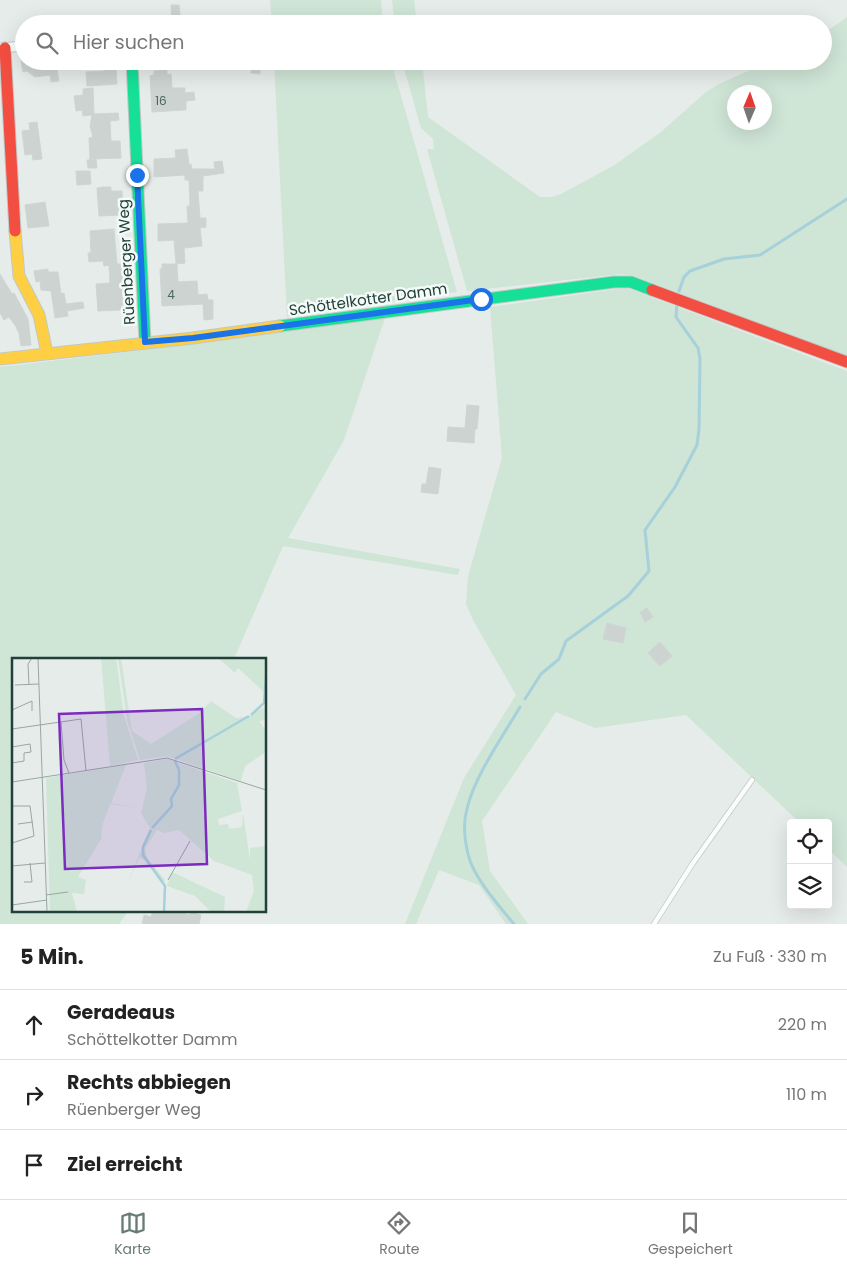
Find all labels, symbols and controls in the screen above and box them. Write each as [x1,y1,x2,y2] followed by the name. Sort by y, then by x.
[15,15,832,70] search box
[33,29,61,57] icon: search
[73,29,184,56] text: Hier suchen
[727,85,772,130] north arrow
[155,92,167,109] house number: 16
[126,164,149,187] route end
[112,199,140,325] street label: Rüenberger Weg
[287,277,449,321] street label: Schöttelkotter Damm
[167,286,175,303] house number: 4
[470,288,493,311] route start
[12,658,266,912] inset map
[787,819,832,909] map controls
[787,819,832,864] button: locate
[787,864,832,909] button: layers
[20,942,84,971] text: 5 Min.
[713,945,827,968] text: Zu Fuß · 330 m
[67,999,175,1026] text: Geradeaus
[20,1011,48,1039] icon: ahead
[778,1013,827,1036] text: 220 m
[67,1028,237,1051] text: Schöttelkotter Damm
[67,1069,231,1096] text: Rechts abbiegen
[20,1081,48,1109] icon: right
[786,1083,827,1106] text: 110 m
[67,1098,201,1121] text: Rüenberger Weg
[20,1151,48,1179] icon: arrive
[67,1151,183,1178] text: Ziel erreicht
[114,1209,151,1260] tab: Karte
[379,1209,420,1260] tab: Route
[648,1209,733,1260] tab: Gespeichert

